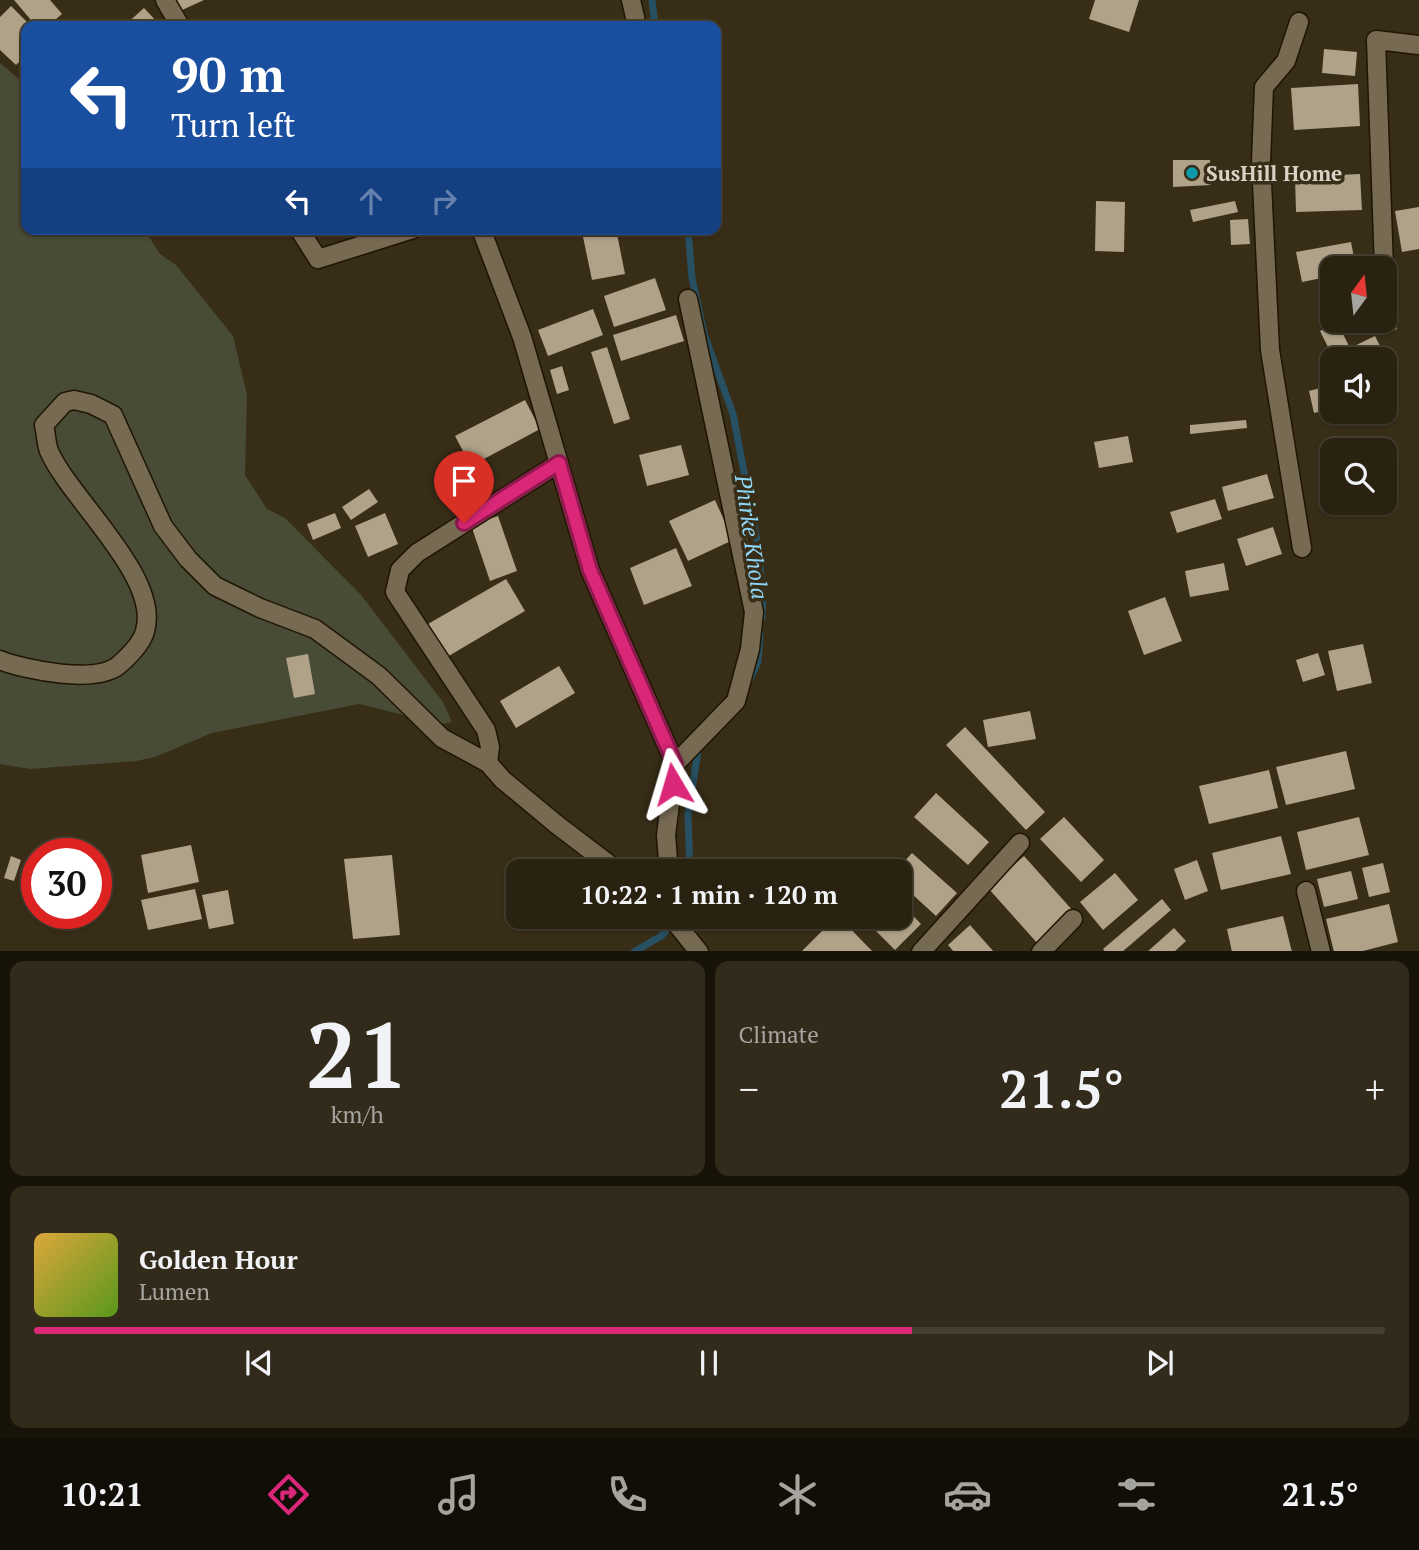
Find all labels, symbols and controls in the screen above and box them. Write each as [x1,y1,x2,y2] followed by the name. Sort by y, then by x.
[171,41,285,106] text: 90 m
[56,49,147,140] icon: left
[171,104,295,146] text: Turn left
[1206,159,1342,187] place label: SusHill Home
[1184,165,1200,181] marker: SusHill Home
[279,182,317,220] icon: left
[352,182,390,220] icon: ahead
[425,182,463,220] icon: right
[1320,256,1396,332] north arrow
[1320,256,1397,515] map controls
[1320,347,1397,424] button: sound
[1320,438,1397,515] button: search
[434,451,494,523] pin
[445,462,483,500] icon: arrive
[728,472,776,601] water label: Phirke Khola
[636,747,710,821] position arrow
[21,838,112,929] speed limit sign: 30
[580,877,838,911] text: 10:22 · 1 min · 120 m
[306,993,409,1114] text: 21
[739,1019,819,1050] text: Climate
[999,1054,1124,1123] text: 21.5°
[739,1064,759,1114] text: −
[1365,1064,1385,1114] text: +
[331,1099,384,1130] text: km/h
[139,1242,298,1276] text: Golden Hour
[139,1276,210,1307] text: Lumen
[240,1344,278,1382] icon: previous
[690,1344,728,1382] icon: pause
[1141,1344,1179,1382] icon: next
[264,1470,313,1519] icon: directions
[434,1470,483,1519] icon: music
[603,1470,652,1519] icon: phone
[773,1470,822,1519] icon: climate
[943,1470,992,1519] icon: car
[1112,1470,1161,1519] icon: filters
[60,1473,144,1515] text: 10:21
[1282,1473,1359,1515] text: 21.5°

